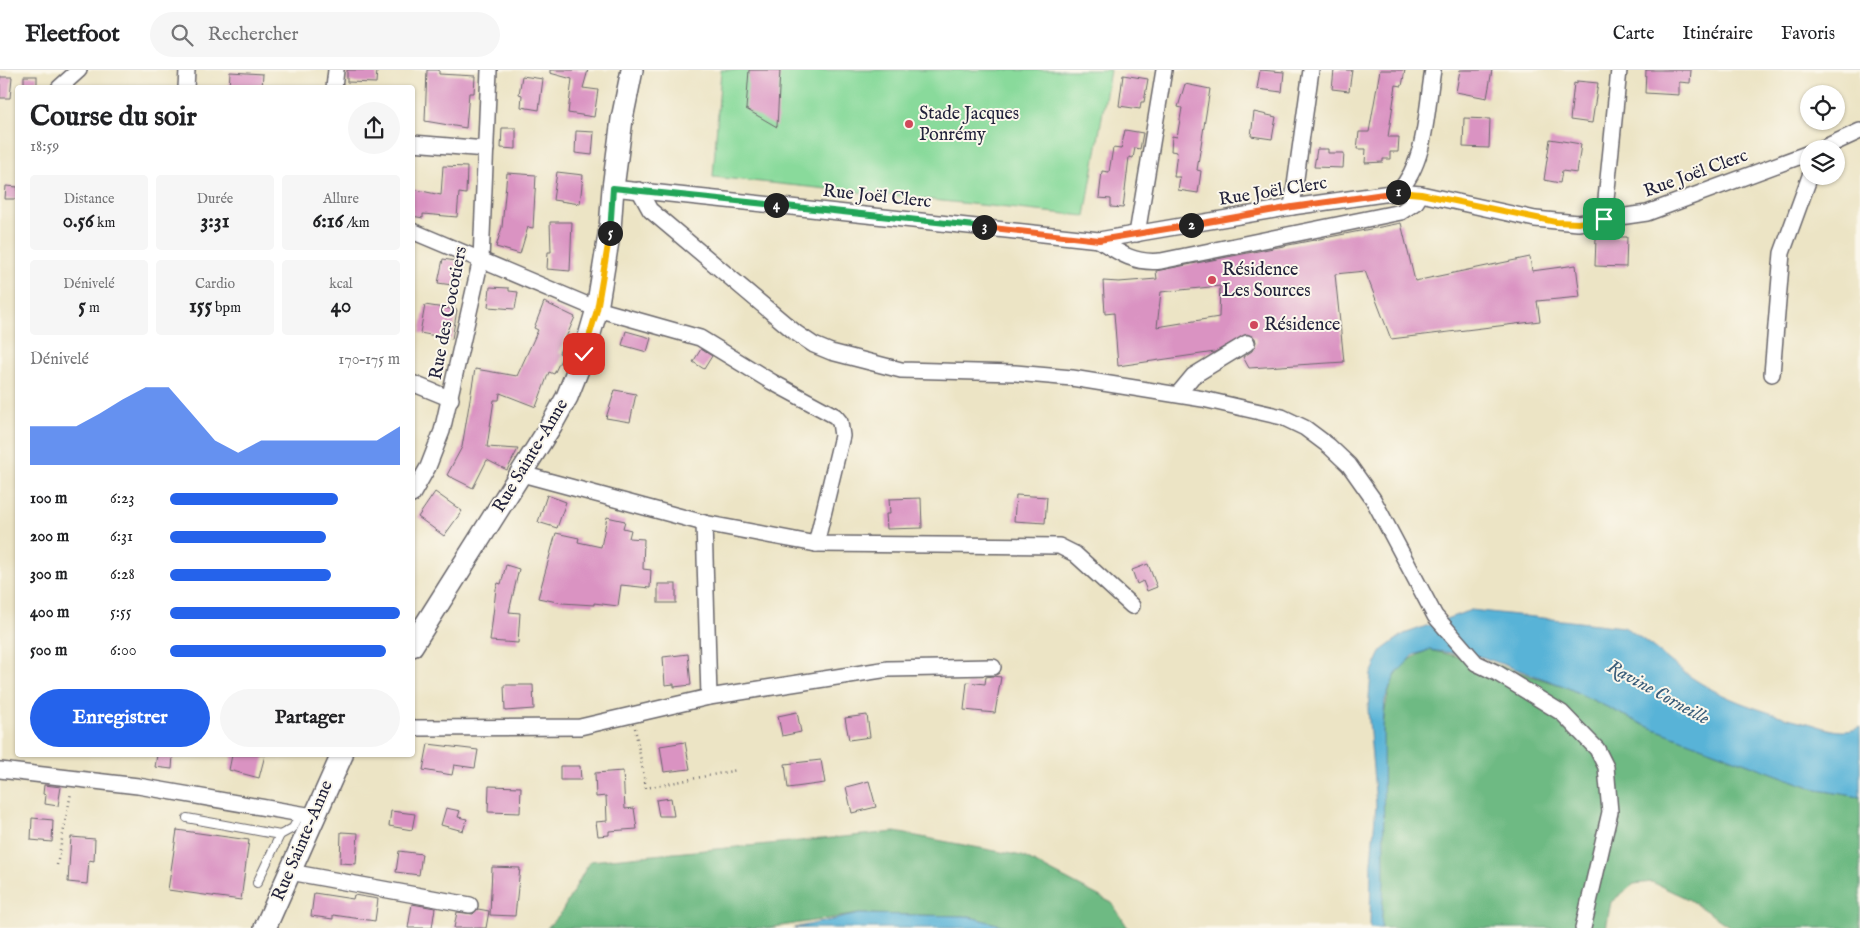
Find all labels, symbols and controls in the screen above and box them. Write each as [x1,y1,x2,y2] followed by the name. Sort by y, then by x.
[150,12,500,57] search box
[25,19,120,50] text: Fleetfoot
[168,21,196,49] icon: search
[208,23,299,47] text: Rechercher
[1613,23,1655,46] text: Carte
[1683,23,1753,46] text: Itinéraire
[1781,23,1835,46] text: Favoris
[1800,85,1845,185] map controls
[1800,85,1845,130] button: locate
[30,100,197,135] text: Course du soir
[348,102,400,154] button: share
[919,103,1019,147] place label: Stade Jacques Ponrémy
[903,118,915,130] marker: Stade Jacques Ponrémy
[30,137,59,157] text: 18:59
[1800,140,1845,185] button: layers
[1641,144,1751,203] street label: Rue Joël Clerc
[1217,172,1329,212] street label: Rue Joël Clerc
[822,180,933,214] street label: Rue Joël Clerc
[1386,180,1410,204] pin: 1
[1396,183,1401,201] text: 1
[64,190,114,208] text: Distance
[197,190,233,208] text: Durée
[323,190,359,208] text: Allure
[764,192,788,218] pin: 4
[773,196,780,214] text: 4
[1583,198,1625,240] pin
[1590,205,1618,233] icon: arrive
[63,208,94,235] text: 0.56
[200,208,230,235] text: 3:31
[312,208,343,235] text: 6:16
[1178,212,1204,238] pin: 2
[94,214,115,232] text: km
[343,214,370,232] text: /km
[972,214,996,240] pin: 3
[1188,216,1195,234] text: 2
[982,218,987,236] text: 3
[598,220,622,246] pin: 5
[608,224,613,242] text: 5
[425,244,473,382] street label: Rue des Cocotiers
[1222,259,1311,303] place label: Résidence Les Sources
[1206,274,1218,286] marker: Résidence Les Sources
[63,275,115,293] text: Dénivelé
[195,275,235,293] text: Cardio
[329,275,353,293] text: kcal
[78,293,86,320] text: 5
[189,293,212,320] text: 155
[331,293,351,320] text: 40
[86,299,100,317] text: m
[212,299,241,317] text: bpm
[1264,314,1340,337] place label: Résidence
[1248,319,1260,331] marker: Résidence
[563,333,605,375] pin
[570,340,598,368] icon: check
[30,350,89,370] text: Dénivelé
[338,350,400,370] text: 170–175 m
[488,395,574,517] street label: Rue Sainte-Anne
[30,489,67,509] text: 100 m
[110,489,134,509] text: 6:23
[30,527,69,547] text: 200 m
[110,527,133,547] text: 6:31
[30,565,68,585] text: 300 m
[110,565,135,585] text: 6:28
[30,603,69,623] text: 400 m
[110,603,132,623] text: 5:55
[30,641,67,661] text: 500 m
[110,641,137,661] text: 6:00
[1603,655,1714,731] water label: Ravine Corneille
[30,689,210,747] button: Enregistrer
[220,689,400,747] button: Partager
[267,777,339,905] street label: Rue Sainte-Anne

